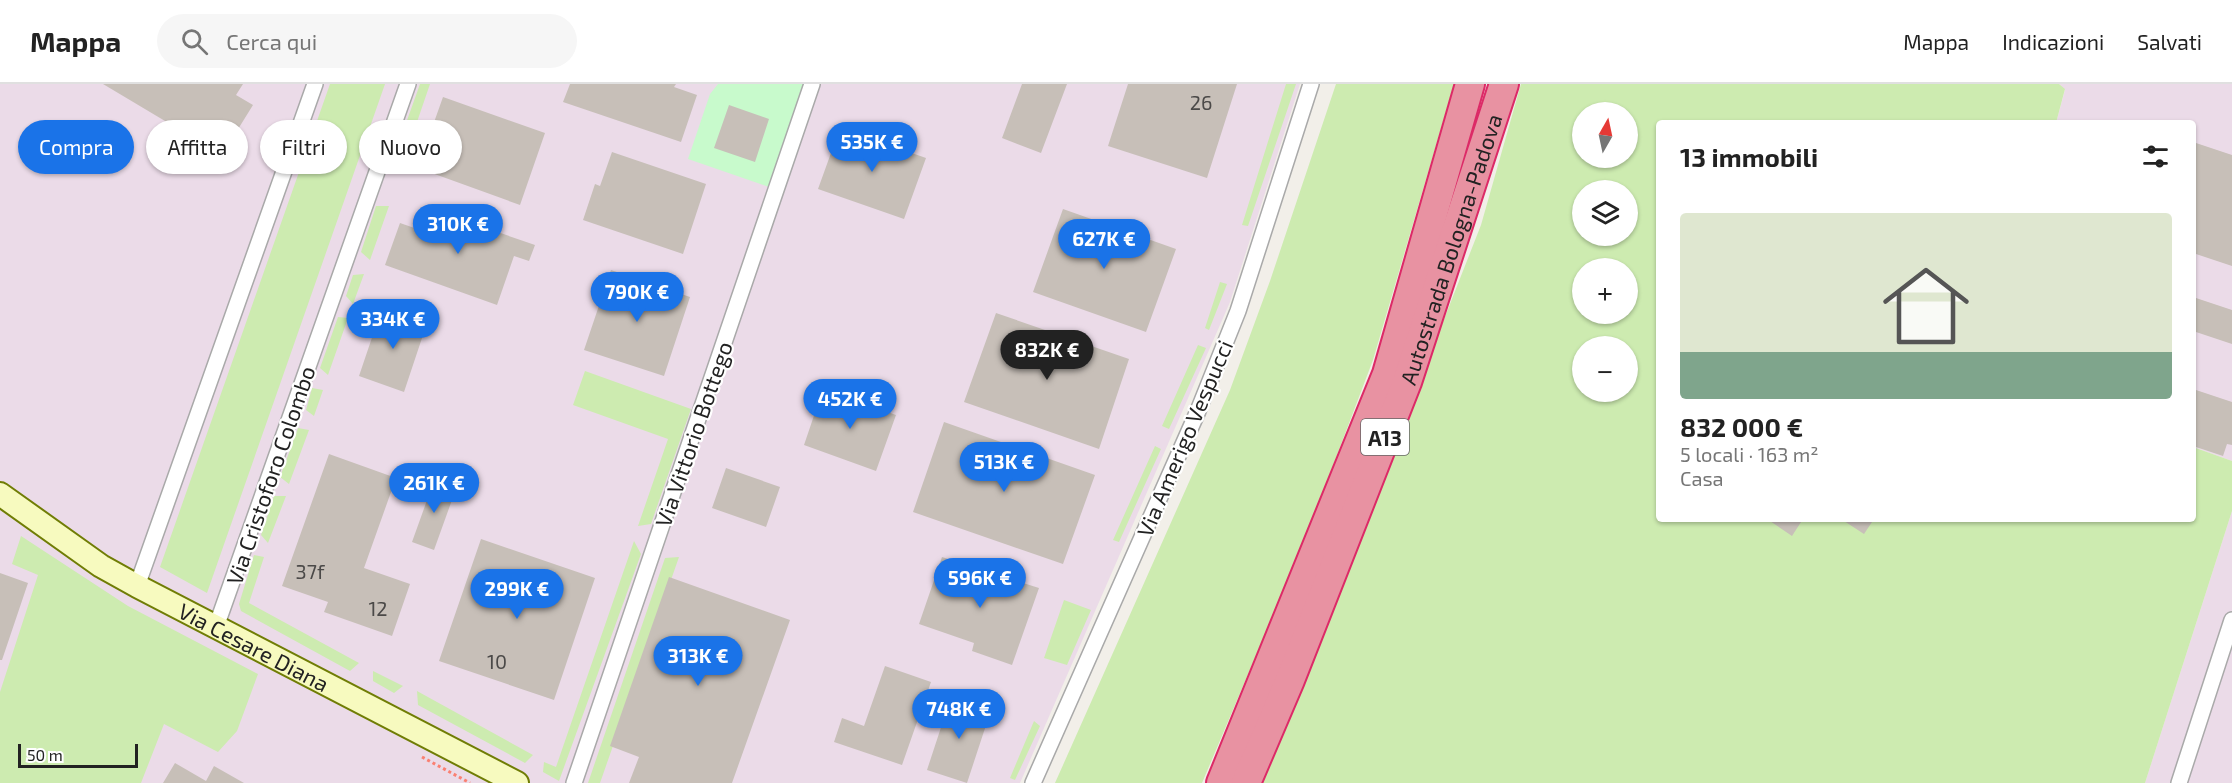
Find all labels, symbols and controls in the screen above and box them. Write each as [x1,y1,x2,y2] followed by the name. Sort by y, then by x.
[157,14,577,68] search box
[30,24,121,58] text: Mappa
[178,25,211,58] icon: search
[226,28,317,54] text: Cerca qui
[1903,29,1969,54] text: Mappa
[2002,29,2104,54] text: Indicazioni
[2137,29,2202,54] text: Salvati
[1190,90,1212,114] house number: 26
[1572,102,1638,168] north arrow
[1572,102,1638,402] map controls
[1394,110,1506,388] street label: Autostrada Bologna-Padova
[18,120,134,174] chip: Compra
[146,120,248,174] chip: Affitta
[260,120,347,174] chip: Filtri
[359,120,462,174] chip: Nuovo
[823,122,921,173] pin: 535K €
[840,129,904,153] text: 535K €
[2139,140,2172,173] icon: filters
[1680,141,1818,172] text: 13 immobili
[1572,180,1638,246] button: layers
[409,204,507,255] pin: 310K €
[427,211,489,235] text: 310K €
[1055,219,1153,270] pin: 627K €
[1072,226,1136,250] text: 627K €
[1872,252,1980,360] icon: home
[1572,258,1638,324] button: +
[588,272,686,323] pin: 790K €
[605,279,669,303] text: 790K €
[344,299,442,350] pin: 334K €
[360,306,426,330] text: 334K €
[998,330,1096,381] pin: 832K €
[1131,336,1237,540] street label: Via Amerigo Vespucci
[1572,336,1638,402] button: −
[1014,337,1080,361] text: 832K €
[649,338,737,530] street label: Via Vittorio Bottego
[220,362,320,588] street label: Via Cristoforo Colombo
[801,379,899,430] pin: 452K €
[817,386,883,410] text: 452K €
[1680,411,1803,442] text: 832 000 €
[1361,419,1409,455] road number: A13
[955,442,1053,493] pin: 513K €
[1680,442,1819,466] text: 5 locali · 163 m²
[974,449,1034,473] text: 513K €
[385,463,483,514] pin: 261K €
[1680,466,1724,490] text: Casa
[403,470,465,494] text: 261K €
[931,558,1029,609] pin: 596K €
[296,559,325,583] house number: 37f
[948,565,1012,589] text: 596K €
[468,569,566,620] pin: 299K €
[485,576,549,600] text: 299K €
[368,596,388,620] house number: 12
[174,597,334,696] street label: Via Cesare Diana
[649,636,747,687] pin: 313K €
[668,643,728,667] text: 313K €
[487,649,507,673] house number: 10
[910,689,1008,740] pin: 748K €
[926,696,992,720] text: 748K €
[18,741,138,768] scale bar
[27,745,63,764] text: 50 m

